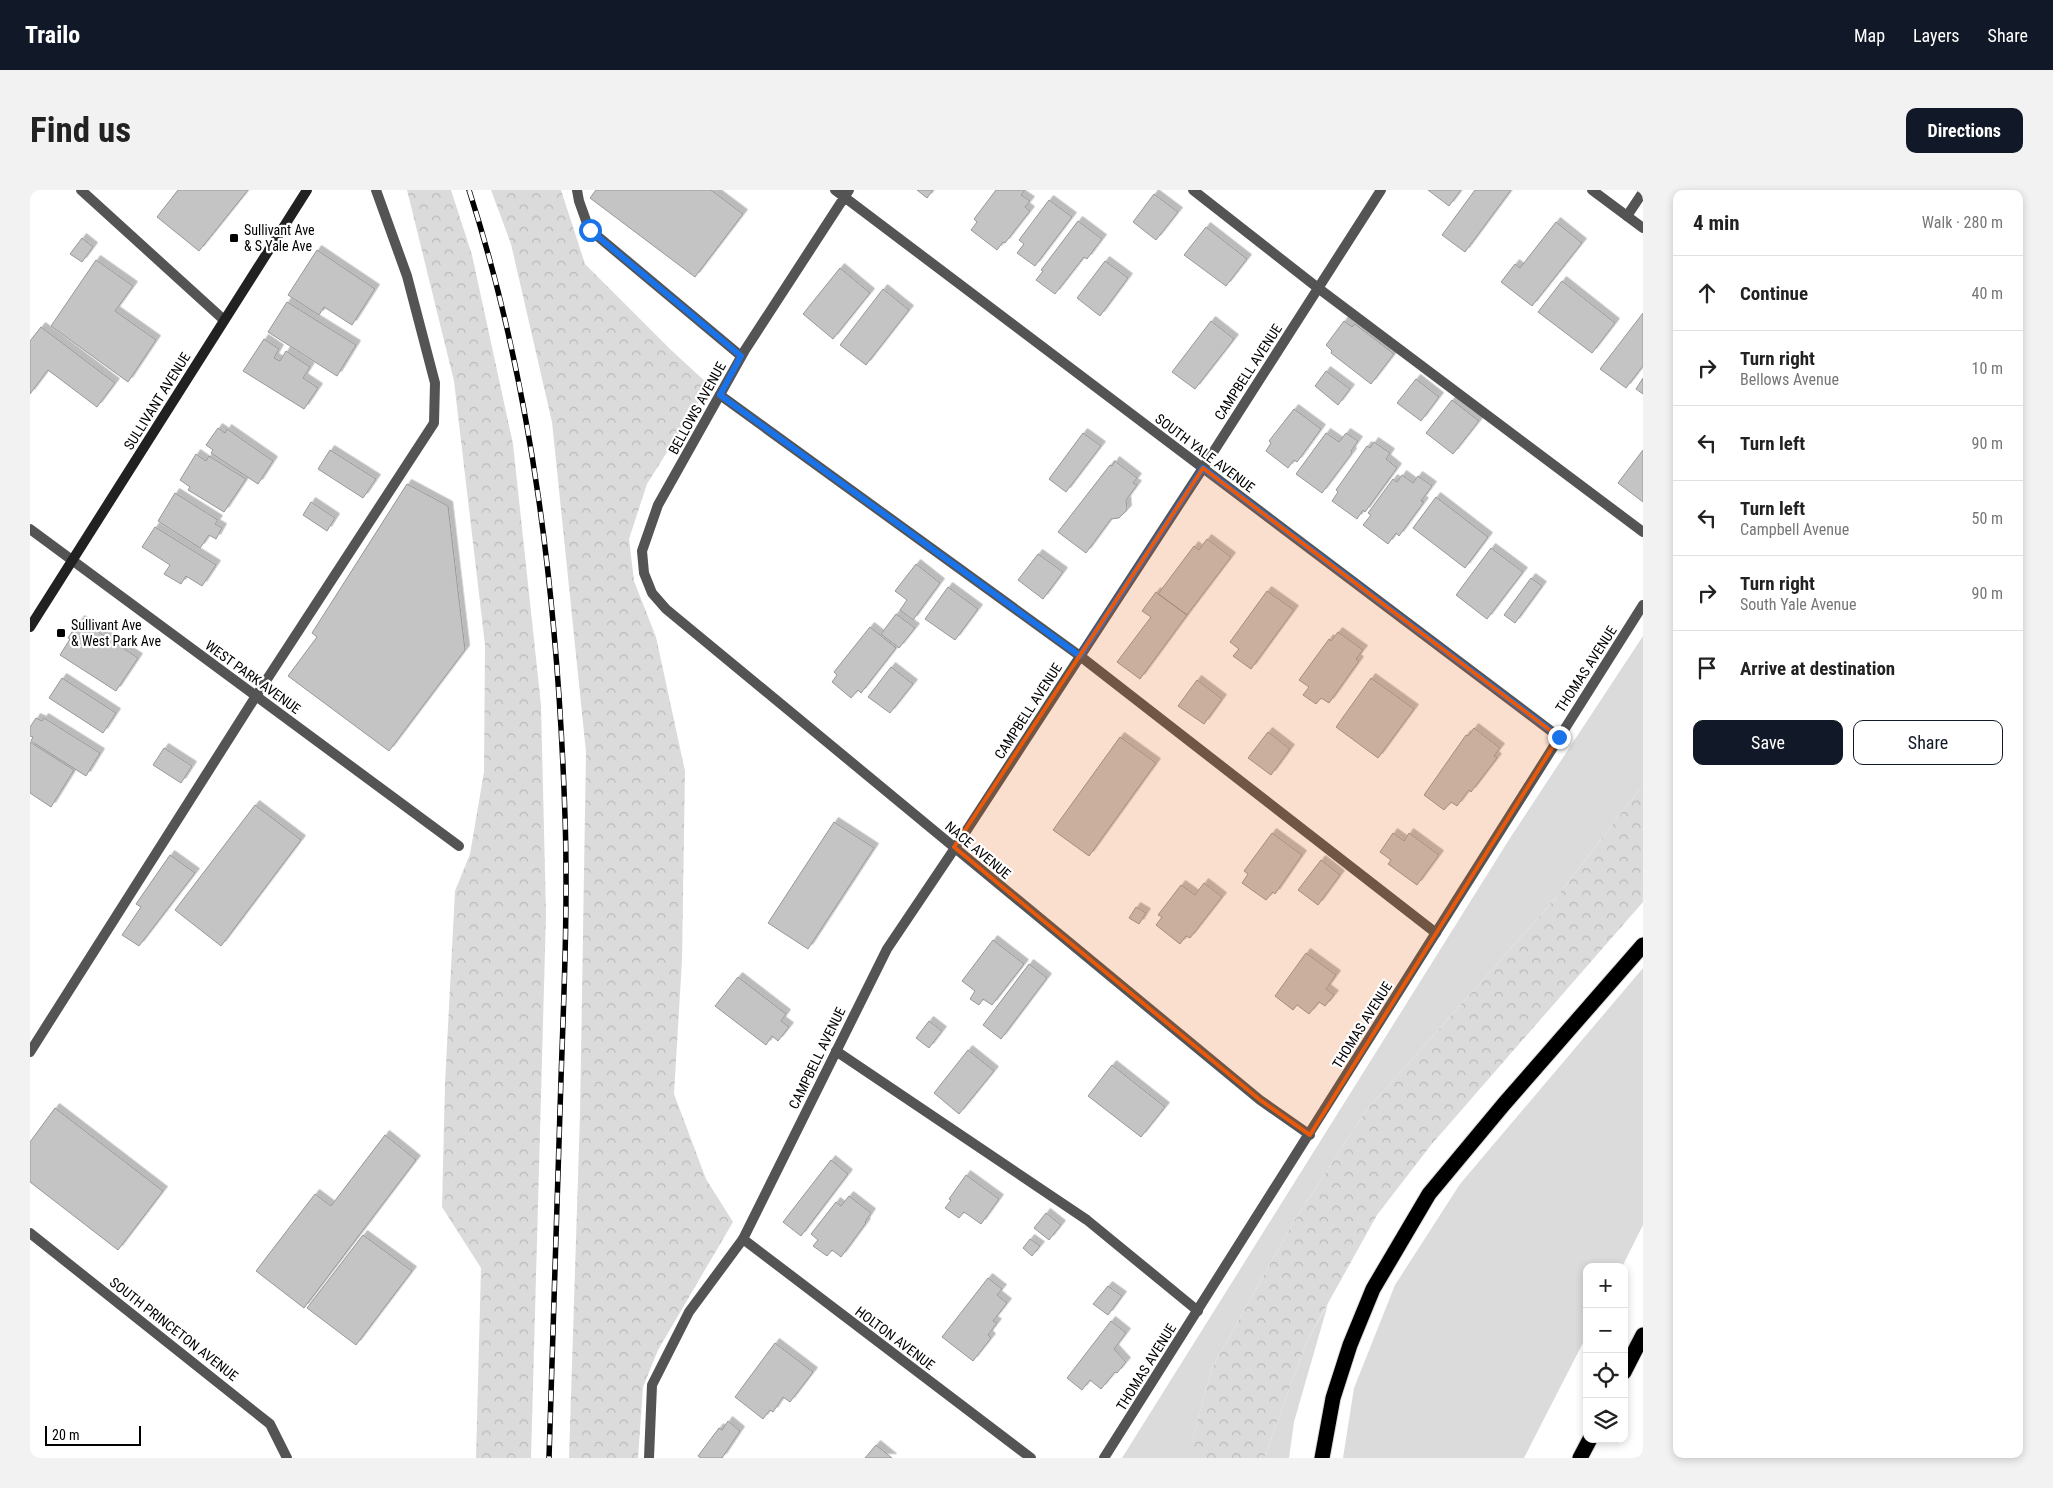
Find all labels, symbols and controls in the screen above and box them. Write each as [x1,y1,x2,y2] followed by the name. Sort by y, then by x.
[25,21,80,49] text: Trailo
[1854,25,1885,46] text: Map
[1913,25,1960,46] text: Layers
[1988,25,2028,46] text: Share
[1906,108,2023,153] button: Directions
[30,110,131,151] text: Find us
[1693,211,1740,235] text: 4 min
[1922,213,2003,232] text: Walk · 280 m
[579,219,602,242] route start
[244,222,315,254] place label: Sullivant Ave & S Yale Ave
[228,232,240,244] marker: Sullivant Ave & S Yale Ave
[1693,279,1721,307] icon: ahead
[1740,282,1808,305] text: Continue
[1971,284,2003,303] text: 40 m
[1211,321,1285,423] street label: CAMPBELL AVENUE
[1740,347,1815,370] text: Turn right
[121,349,193,453] street label: SULLIVANT AVENUE
[1693,354,1721,382] icon: right
[665,359,729,457] street label: BELLOWS AVENUE
[1971,359,2003,378] text: 10 m
[1740,370,1839,389] text: Bellows Avenue
[1152,410,1258,496] street label: SOUTH YALE AVENUE
[1693,429,1721,457] icon: left
[1740,432,1805,455] text: Turn left
[1971,434,2003,453] text: 90 m
[1740,497,1805,520] text: Turn left
[1693,504,1721,532] icon: left
[1971,509,2003,528] text: 50 m
[1740,520,1849,539] text: Campbell Avenue
[1740,572,1815,595] text: Turn right
[1693,579,1721,607] icon: right
[1971,584,2003,603] text: 90 m
[1740,595,1857,614] text: South Yale Avenue
[71,617,161,649] place label: Sullivant Ave & West Park Ave
[1552,623,1620,715] street label: THOMAS AVENUE
[55,627,67,639] marker: Sullivant Ave & West Park Ave
[202,637,304,717] street label: WEST PARK AVENUE
[1693,654,1721,682] icon: arrive
[1740,657,1895,680] text: Arrive at destination
[991,660,1065,762] street label: CAMPBELL AVENUE
[1693,720,1843,765] button: Save
[1853,720,2003,765] button: Share
[1548,726,1571,749] route end
[942,818,1014,882] street label: NACE AVENUE
[1329,979,1395,1071] street label: THOMAS AVENUE
[785,1004,849,1112] street label: CAMPBELL AVENUE
[1583,1263,1628,1443] map controls
[1583,1263,1628,1308] button: +
[107,1274,241,1384] street label: SOUTH PRINCETON AVENUE
[852,1303,938,1373] street label: HOLTON AVENUE
[1583,1308,1628,1353] button: −
[1113,1321,1179,1413] street label: THOMAS AVENUE
[1583,1353,1628,1398] button: locate
[1583,1398,1628,1443] button: layers
[45,1423,141,1446] scale bar
[52,1427,80,1443] text: 20 m

